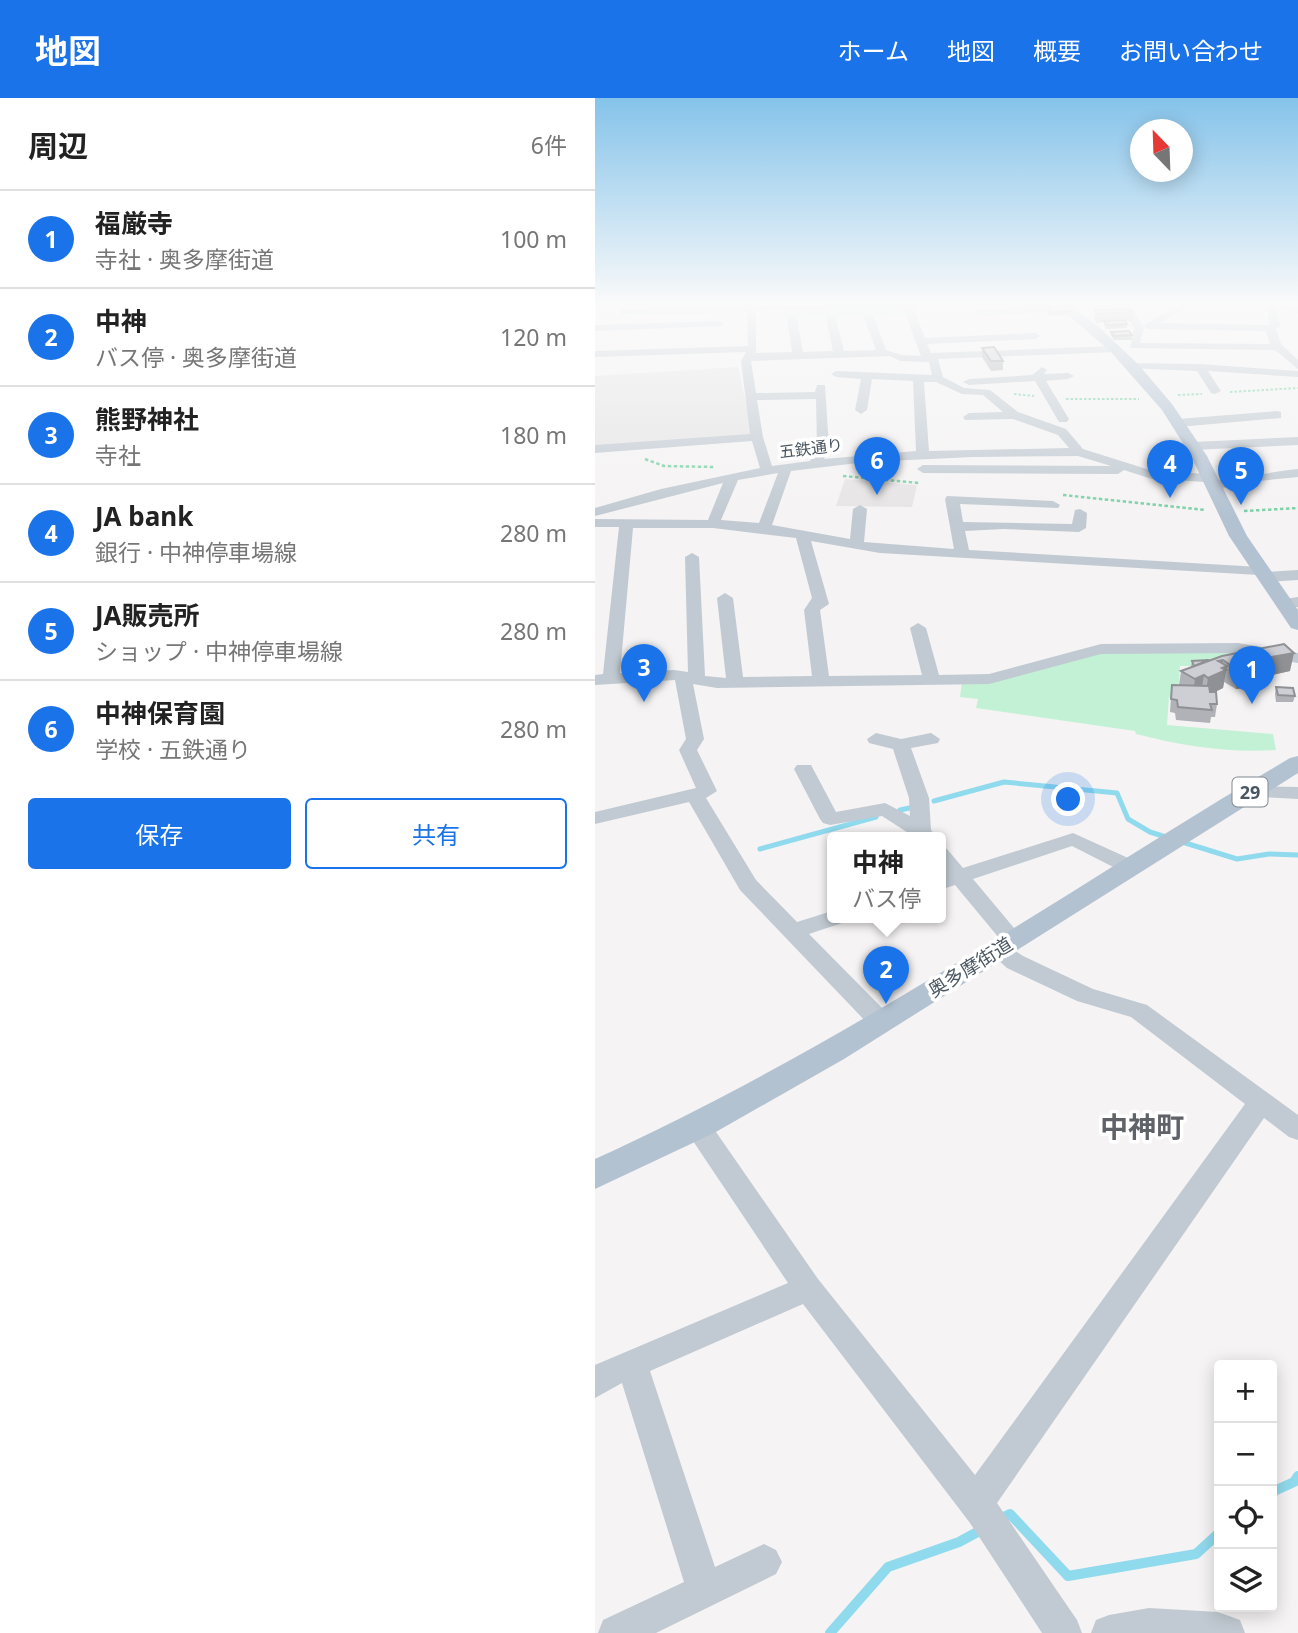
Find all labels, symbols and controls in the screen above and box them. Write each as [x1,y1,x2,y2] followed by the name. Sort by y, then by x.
[35,28,101,73] text: 地図
[838,34,909,67] text: ホーム
[947,34,995,67] text: 地図
[1033,34,1081,67] text: 概要
[1119,34,1263,67] text: お問い合わせ
[1130,119,1193,182] north arrow
[28,125,88,166] text: 周辺
[531,129,567,161] text: 6件
[95,205,173,241] text: 福厳寺
[44,223,58,255] text: 1
[500,223,567,255] text: 100 m
[95,243,274,275] text: 寺社 · 奥多摩街道
[95,303,147,339] text: 中神
[44,321,58,353] text: 2
[500,321,567,353] text: 120 m
[95,341,297,373] text: バス停 · 奥多摩街道
[95,401,199,437] text: 熊野神社
[44,419,58,451] text: 3
[500,419,567,451] text: 180 m
[778,433,844,463] street label: 五鉄通り
[854,437,900,495] pin: 6
[95,439,141,471] text: 寺社
[1147,440,1193,498] pin: 4
[1218,447,1264,505] pin: 5
[95,498,193,534] text: JA bank
[44,517,58,549] text: 4
[500,517,567,549] text: 280 m
[95,536,297,568] text: 銀行 · 中神停車場線
[95,597,200,633] text: JA販売所
[44,615,58,647] text: 5
[500,615,567,647] text: 280 m
[95,635,343,667] text: ショップ · 中神停車場線
[621,644,667,702] pin: 3
[1229,646,1275,704] pin: 1
[95,695,225,731] text: 中神保育園
[44,713,58,745] text: 6
[500,713,567,745] text: 280 m
[95,733,251,765] text: 学校 · 五鉄通り
[1233,778,1267,806] road number: 29
[1051,782,1085,816] your location
[28,798,291,869] button: 保存
[305,798,567,869] button: 共有
[827,832,946,923] popup
[852,844,904,880] text: 中神
[852,882,921,914] text: バス停
[923,931,1017,1003] street label: 奥多摩街道
[863,946,909,1004] pin: 2
[1100,1107,1184,1145] district label: 中神町
[1214,1360,1277,1612] map controls
[1214,1360,1277,1423] button: +
[1214,1423,1277,1486] button: −
[1214,1486,1277,1549] button: locate
[1214,1549,1277,1612] button: layers

